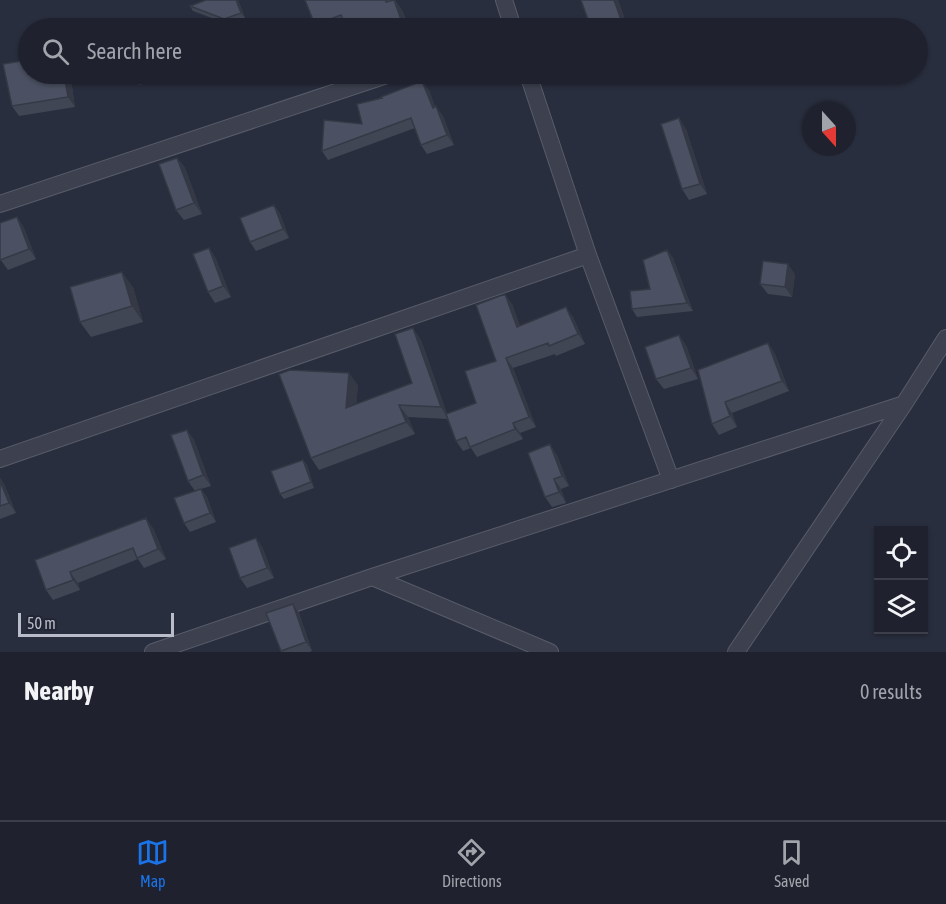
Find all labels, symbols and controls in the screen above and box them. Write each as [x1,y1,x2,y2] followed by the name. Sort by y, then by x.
[18,18,928,84] search box
[39,35,72,68] icon: search
[87,38,182,64] text: Search here
[802,102,856,156] north arrow
[874,526,928,634] map controls
[874,526,928,580] button: locate
[874,580,928,634] button: layers
[18,610,174,638] scale bar
[27,614,56,632] text: 50 m
[24,676,94,706] text: Nearby
[860,680,922,703] text: 0 results
[136,836,169,890] tab: Map
[442,836,502,890] tab: Directions
[774,836,810,890] tab: Saved

